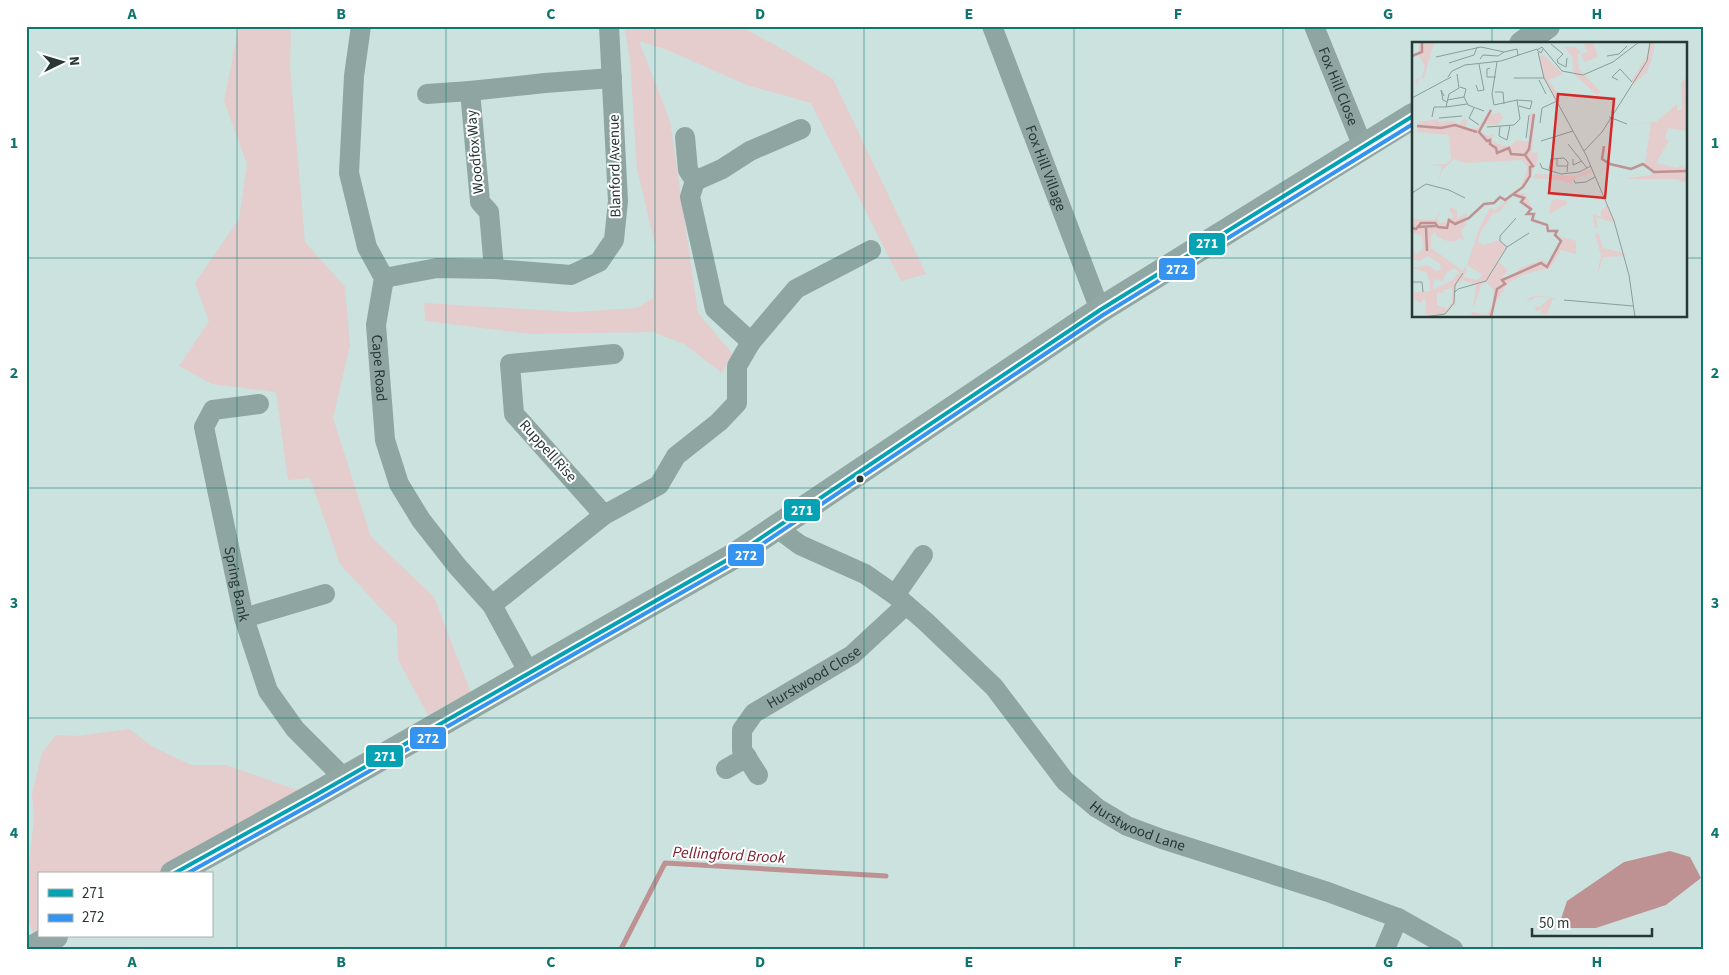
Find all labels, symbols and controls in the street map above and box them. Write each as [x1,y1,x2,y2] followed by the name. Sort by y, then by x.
[126,3,137,25] text: A
[336,3,346,25] text: B
[546,3,556,25] text: C
[755,3,765,25] text: D
[965,3,973,25] text: E
[1174,3,1182,25] text: F
[1383,3,1393,25] text: G
[1592,3,1602,25] text: H
[38,38,88,88] north arrow
[1412,42,1686,318] inset map
[1313,44,1364,129] street label: Fox Hill Close
[64,55,84,66] text: N
[461,109,489,195] street label: Woodfox Way
[604,114,626,218] street label: Blanford Avenue
[1020,122,1072,214] street label: Fox Hill Village
[10,132,18,154] text: 1
[1711,132,1719,154] text: 1
[1188,232,1226,256] line badge: 271
[1196,234,1218,254] text: 271
[1158,257,1196,281] line badge: 272
[1166,260,1188,280] text: 272
[366,334,392,402] street label: Cape Road
[10,362,18,384] text: 2
[1711,362,1719,384] text: 2
[514,415,582,487] street label: Ruppell Rise
[855,474,865,484] unlabelled marker
[783,498,821,522] line badge: 271
[791,501,813,521] text: 271
[727,543,765,567] line badge: 272
[219,545,255,624] street label: Spring Bank
[735,546,757,566] text: 272
[10,592,18,614] text: 3
[1711,592,1719,614] text: 3
[763,641,866,714] street label: Hurstwood Close
[409,726,447,750] line badge: 272
[417,729,439,749] text: 272
[365,744,404,768] line badge: 271
[374,747,396,767] text: 271
[1085,796,1188,856] street label: Hurstwood Lane
[10,822,19,844] text: 4
[1711,822,1720,844] text: 4
[672,841,786,869] water label: Pellingford Brook
[38,872,212,938] legend
[82,883,104,904] text: 271
[1532,905,1652,937] scale bar
[82,907,104,928] text: 272
[1539,913,1569,934] text: 50 m
[126,951,137,973] text: A
[336,951,346,973] text: B
[546,951,556,973] text: C
[755,951,765,973] text: D
[965,951,973,973] text: E
[1174,951,1182,973] text: F
[1383,951,1393,973] text: G
[1592,951,1602,973] text: H

